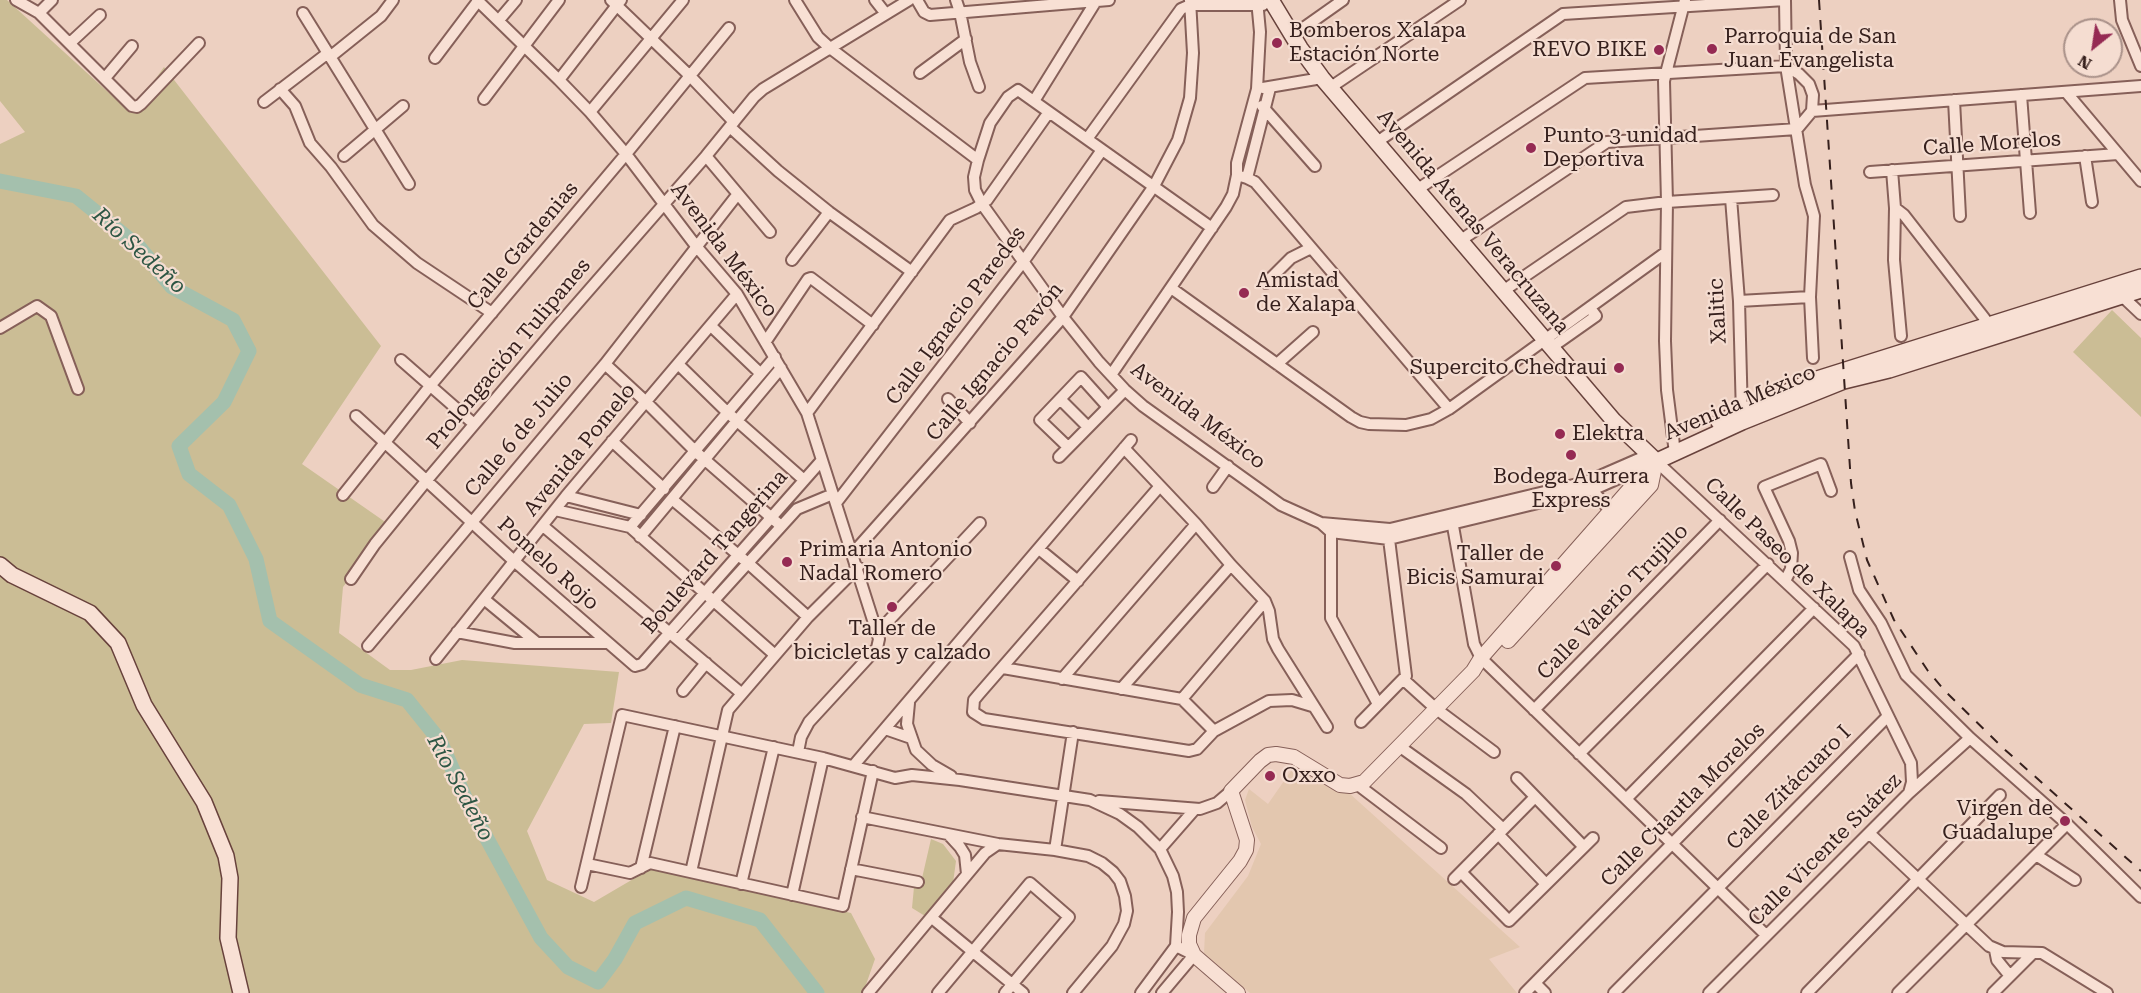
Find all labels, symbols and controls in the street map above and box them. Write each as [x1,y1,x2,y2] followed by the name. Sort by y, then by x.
[1289,18,1466,68] place label: Bomberos Xalapa Estación Norte
[2063,18,2123,78] north arrow
[1724,24,1897,74] place label: Parroquia de San Juan Evangelista
[1270,36,1284,50] marker: Bomberos Xalapa Estación Norte
[1532,37,1647,63] place label: REVO BIKE
[1705,42,1719,56] marker: Parroquia de San Juan Evangelista
[1652,43,1666,57] marker: REVO BIKE
[2075,51,2095,74] text: N
[1371,104,1575,340] street label: Avenida Atenas Veracruzana
[1543,123,1698,173] place label: Punto 3 unidad Deportiva
[1922,127,2062,161] street label: Calle Morelos
[1524,141,1538,155] marker: Punto 3 unidad Deportiva
[462,177,584,315] street label: Calle Gardenias
[665,178,783,322] street label: Avenida México
[87,202,191,300] water label: Río Sedeño
[881,222,1031,410] street label: Calle Ignacio Paredes
[422,254,596,454] street label: Prolongación Tulipanes
[1256,268,1356,318] place label: Amistad de Xalapa
[1704,277,1732,345] street label: Xalitic
[921,278,1069,446] street label: Calle Ignacio Pavón
[1237,286,1251,300] marker: Amistad de Xalapa
[1410,355,1607,381] place label: Supercito Chedraui
[1126,357,1270,475] street label: Avenida México
[1660,360,1820,446] street label: Avenida México
[1612,361,1626,375] marker: Supercito Chedraui
[460,368,578,502] street label: Calle 6 de Julio
[519,379,641,521] street label: Avenida Pomelo
[1572,421,1644,447] place label: Elektra
[1553,427,1567,441] marker: Elektra
[1564,448,1578,462] marker: Bodega Aurrera Express
[1493,464,1649,514] place label: Bodega Aurrera Express
[637,465,793,639] street label: Boulevard Tangerina
[1699,473,1875,643] street label: Calle Paseo de Xalapa
[492,512,604,616] street label: Pomelo Rojo
[1532,519,1694,685] street label: Calle Valerio Trujillo
[799,537,972,587] place label: Primaria Antonio Nadal Romero
[1406,541,1544,591] place label: Taller de Bicis Samurai
[780,555,794,569] marker: Primaria Antonio Nadal Romero
[1549,559,1563,573] marker: Taller de Bicis Samurai
[885,600,899,614] marker: Taller de bicicletas y calzado
[793,616,991,666] place label: Taller de bicicletas y calzado
[1596,718,1770,892] street label: Calle Cuautla Morelos
[1722,721,1856,855] street label: Calle Zitácuaro I
[421,730,499,846] water label: Río Sedeño
[1282,763,1336,789] place label: Oxxo
[1743,768,1907,932] street label: Calle Vicente Suárez
[1263,769,1277,783] marker: Oxxo
[1942,796,2053,846] place label: Virgen de Guadalupe
[2058,814,2072,828] marker: Virgen de Guadalupe

